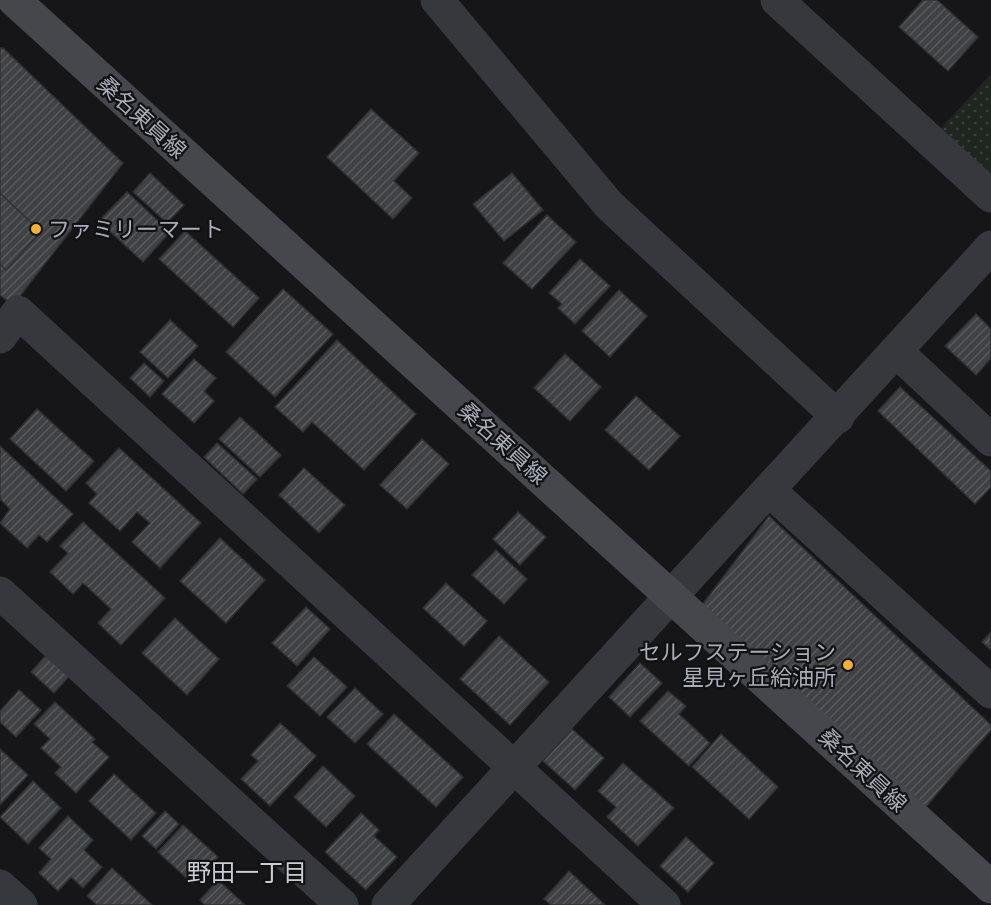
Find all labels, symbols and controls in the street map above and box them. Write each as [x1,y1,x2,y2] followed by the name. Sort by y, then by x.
[90,68,194,166] street label: 桑名東員線
[48,212,224,246] place label: ファミリーマート
[29,222,43,236] marker: ファミリーマート
[451,394,555,492] street label: 桑名東員線
[638,635,836,694] place label: セルフステーション 星見ヶ丘給油所
[841,658,855,672] marker: セルフステーション 星見ヶ丘給油所
[811,720,915,820] street label: 桑名東員線
[187,854,307,890] district label: 野田一丁目

